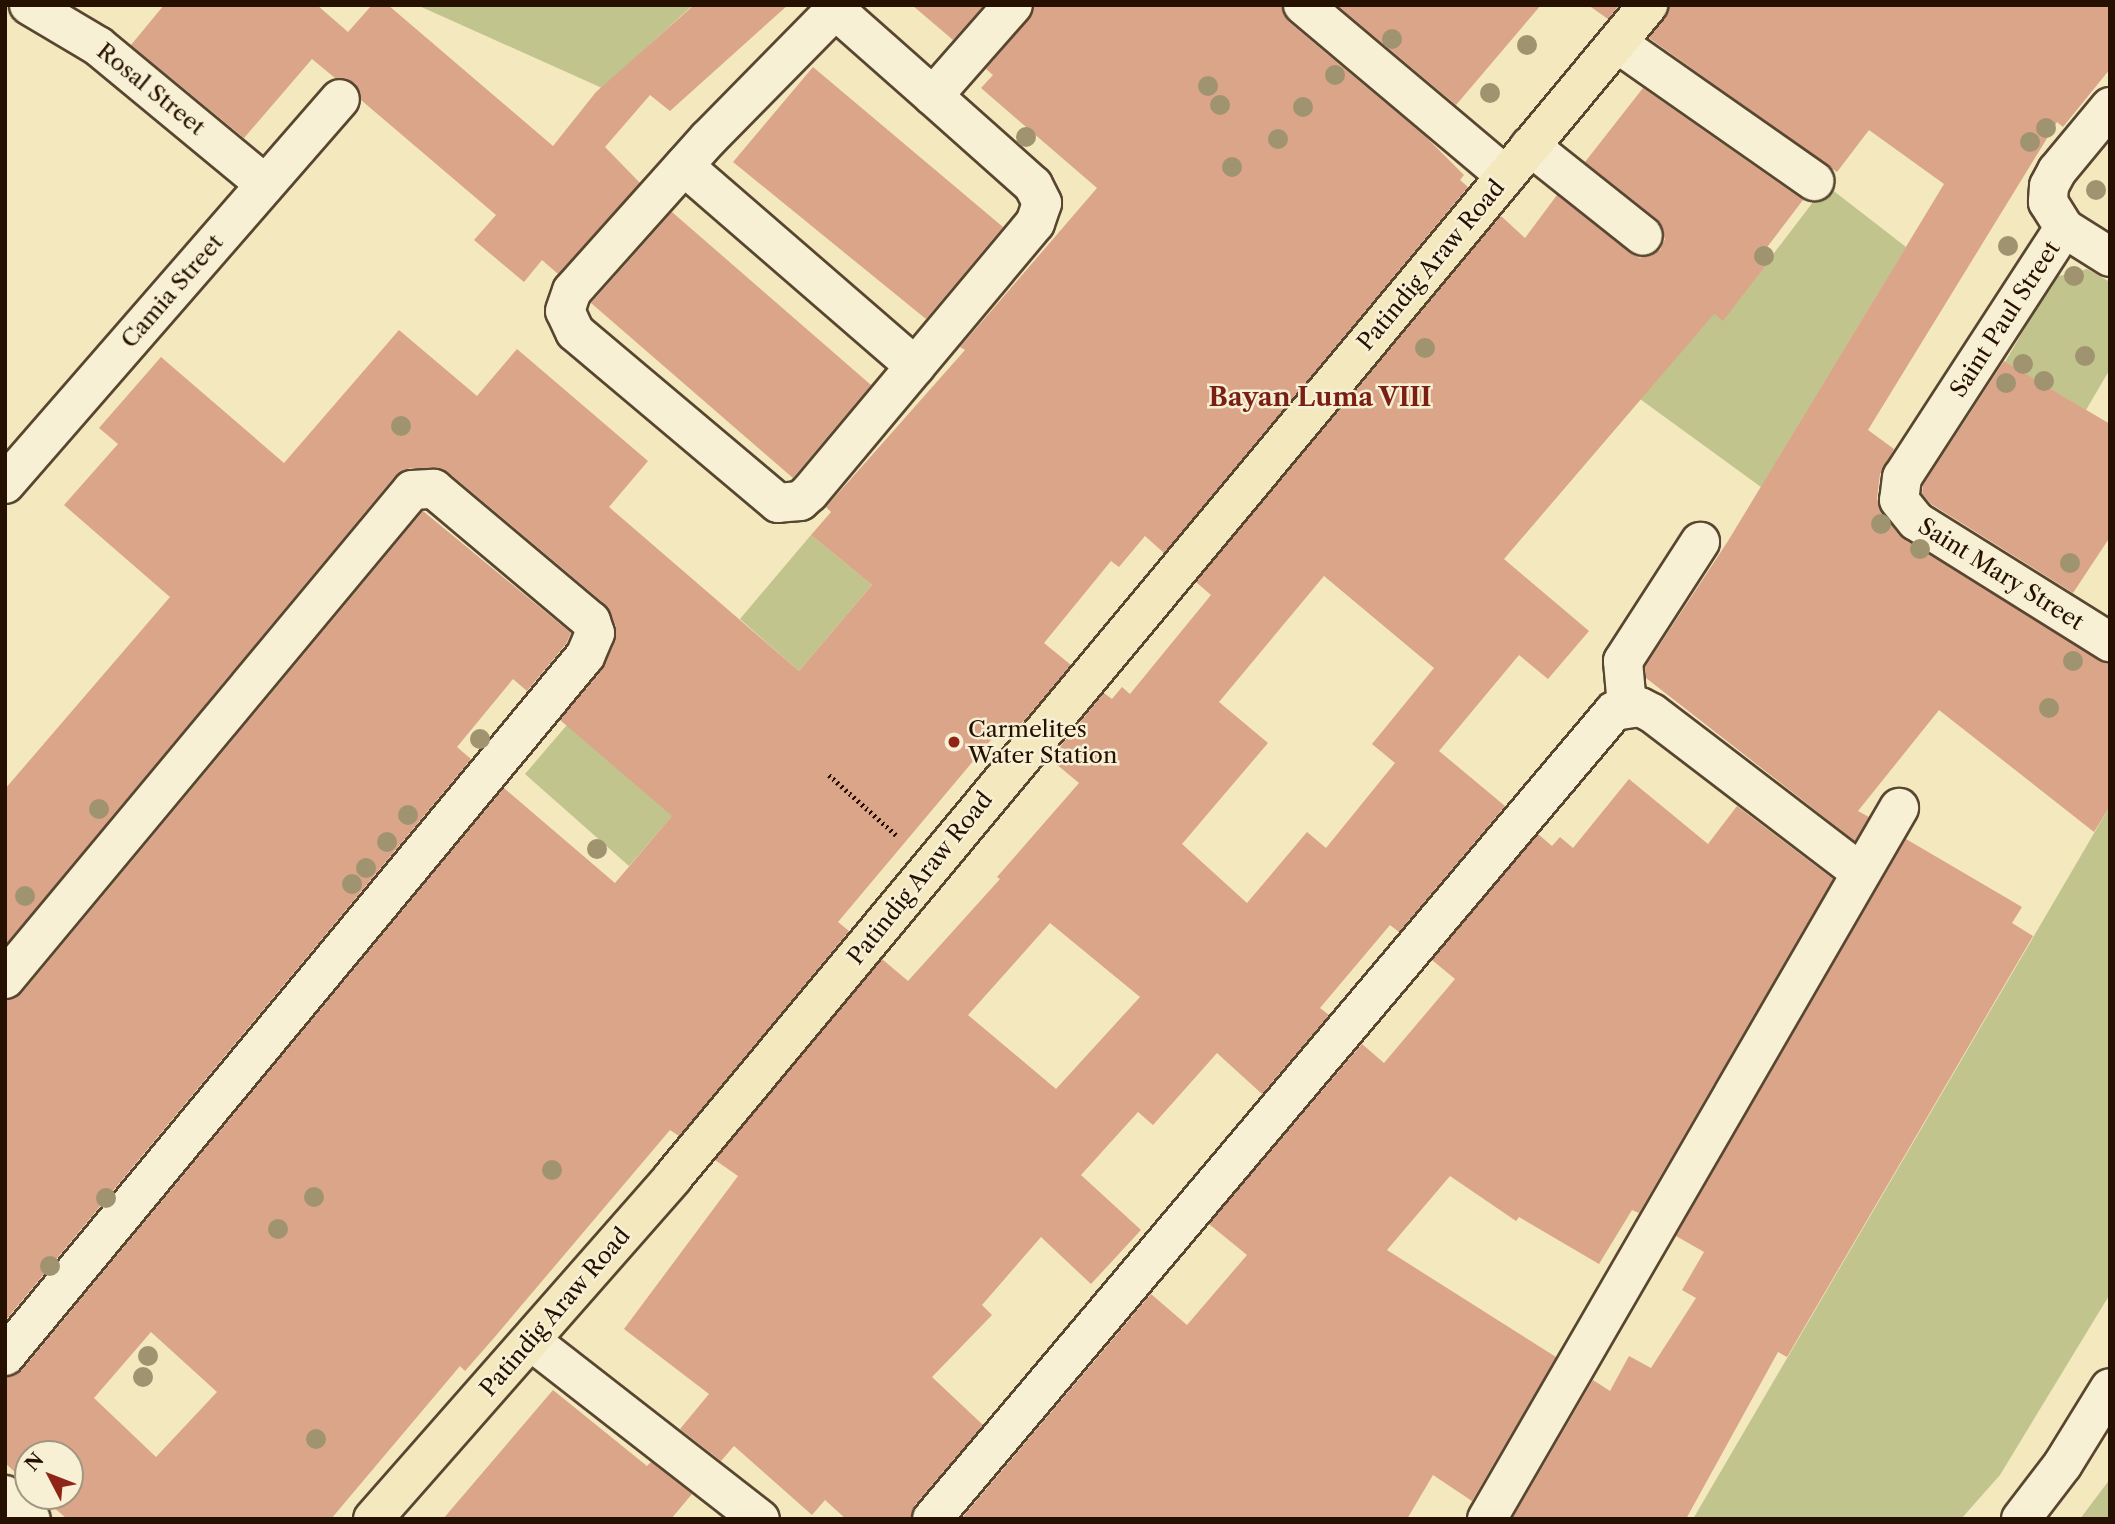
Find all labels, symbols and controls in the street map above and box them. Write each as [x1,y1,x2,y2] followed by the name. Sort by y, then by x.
[91,37,211,141] street label: Rosal Street
[1351,173,1511,357] street label: Patindig Araw Road
[115,228,229,354] street label: Camia Street
[1944,236,2066,402] street label: Saint Paul Street
[1208,382,1432,414] district label: Bayan Luma VIII
[1913,512,2089,636] street label: Saint Mary Street
[968,715,1118,769] place label: Carmelites Water Station
[946,734,962,750] marker: Carmelites Water Station
[841,785,999,971] street label: Patindig Araw Road
[474,1221,636,1403] street label: Patindig Araw Road
[14,1440,84,1510] north arrow
[20,1448,49,1476] text: N

